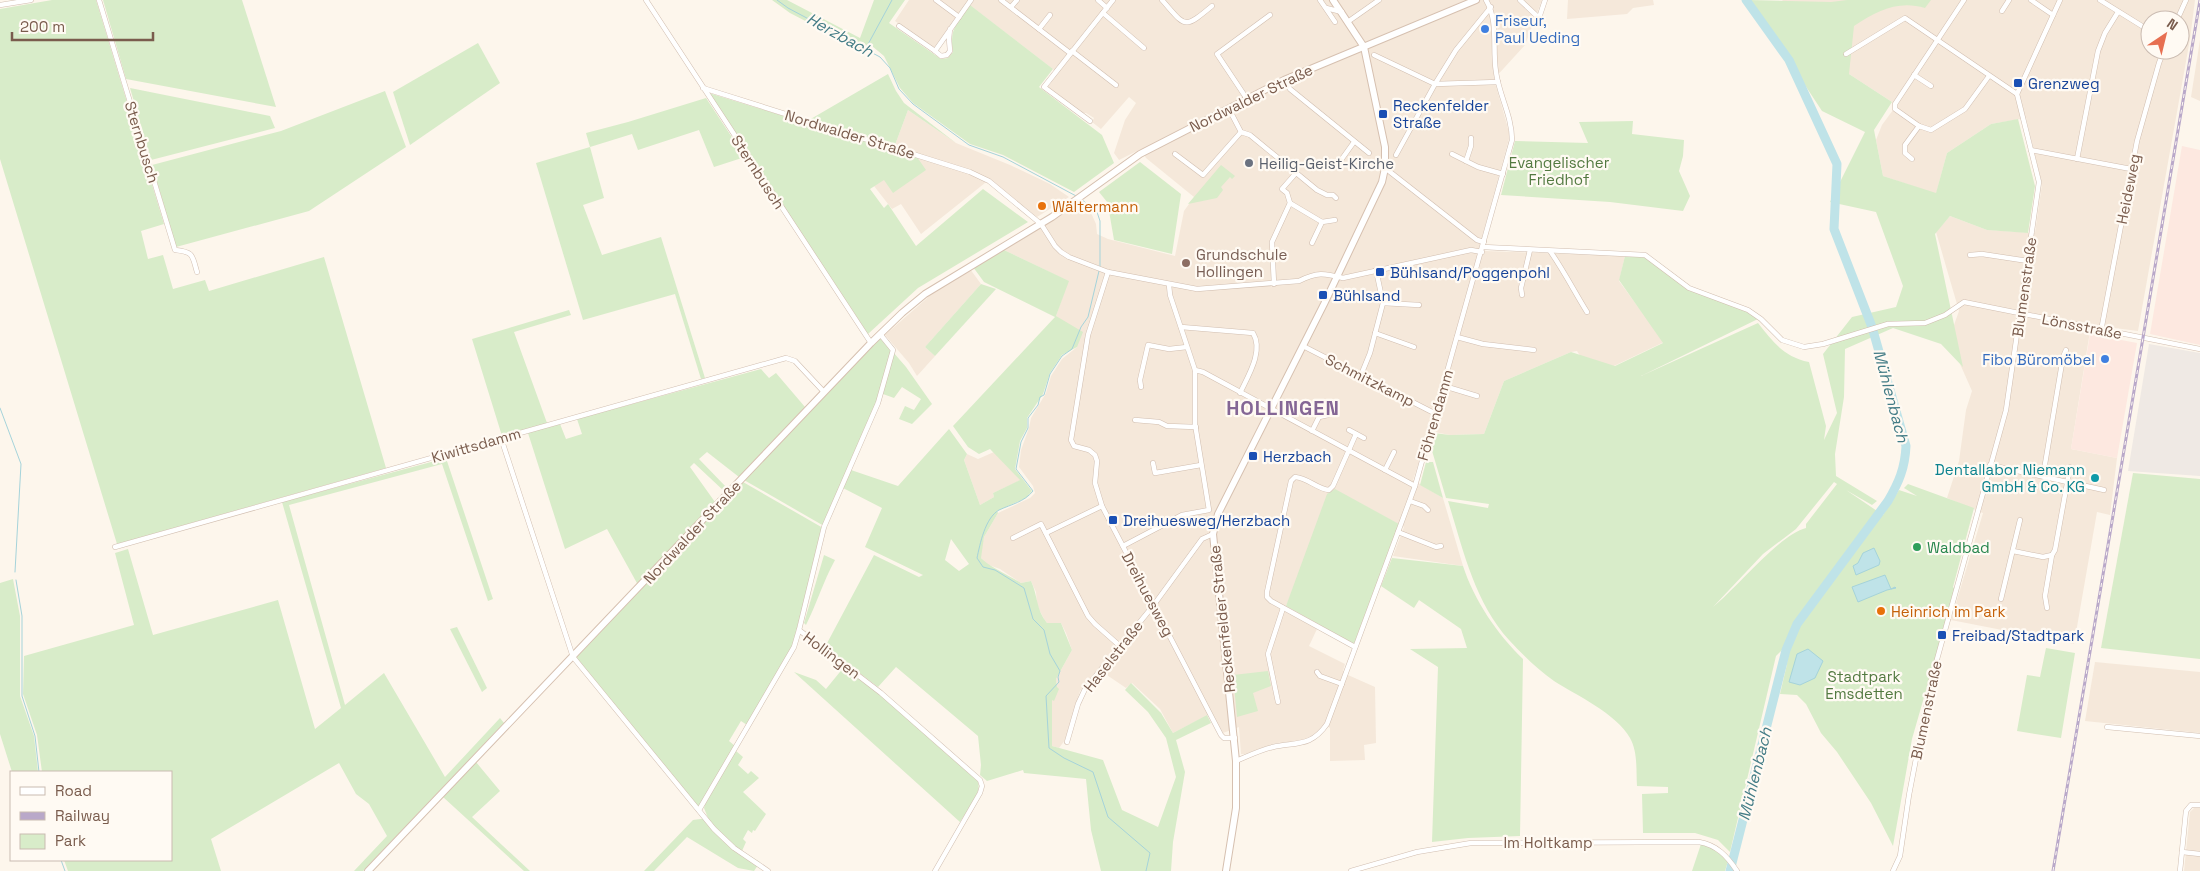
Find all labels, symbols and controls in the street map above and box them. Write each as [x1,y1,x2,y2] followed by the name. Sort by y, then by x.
[803,8,878,62] water label: Herzbach
[12,10,154,42] scale bar
[2140,10,2190,60] north arrow
[1495,11,1580,47] place label: Friseur, Paul Ueding
[2163,14,2181,34] text: N
[20,17,65,36] text: 200 m
[1479,23,1491,35] marker: Friseur, Paul Ueding
[1186,60,1316,136] street label: Nordwalder Straße
[2028,74,2100,93] place label: Grenzweg
[2012,77,2024,89] marker: Grenzweg
[1393,96,1489,132] place label: Reckenfelder Straße
[121,99,163,185] street label: Sternbusch
[783,105,917,163] street label: Nordwalder Straße
[1377,108,1389,120] marker: Reckenfelder Straße
[727,131,789,213] street label: Sternbusch
[2112,152,2144,226] street label: Heideweg
[1509,153,1610,189] park label: Evangelischer Friedhof
[1259,154,1394,173] place label: Heilig-Geist-Kirche
[1243,157,1255,169] marker: Heilig-Geist-Kirche
[1052,197,1138,216] place label: Wältermann
[1036,200,1048,212] marker: Wältermann
[2008,236,2040,338] street label: Blumenstraße
[1196,245,1287,281] place label: Grundschule Hollingen
[1180,257,1192,269] marker: Grundschule Hollingen
[1390,263,1550,282] place label: Bühlsand/Poggenpohl
[1374,266,1386,278] marker: Bühlsand/Poggenpohl
[1333,286,1400,305] place label: Bühlsand
[1317,289,1329,301] marker: Bühlsand
[2040,309,2124,343] street label: Lönsstraße
[1869,347,1914,446] water label: Mühlenbach
[1322,349,1418,411] street label: Schmitzkamp
[1982,350,2095,369] place label: Fibo Büromöbel
[2099,353,2111,365] marker: Fibo Büromöbel
[1413,367,1457,463] street label: Föhrendamm
[1226,395,1340,421] district label: HOLLINGEN
[429,423,523,467] street label: Kiwittsdamm
[1263,447,1331,466] place label: Herzbach
[1247,450,1259,462] marker: Herzbach
[1935,460,2085,496] place label: Dentallabor Niemann GmbH & Co. KG
[2089,472,2101,484] marker: Dentallabor Niemann GmbH & Co. KG
[639,476,745,588] street label: Nordwalder Straße
[1123,511,1290,530] place label: Dreihuesweg/Herzbach
[1107,514,1119,526] marker: Dreihuesweg/Herzbach
[1927,538,1990,557] place label: Waldbad
[1911,541,1923,553] marker: Waldbad
[1205,544,1239,694] street label: Reckenfelder Straße
[1118,548,1178,640] street label: Dreihuesweg
[1891,602,2006,621] place label: Heinrich im Park
[1875,605,1887,617] marker: Heinrich im Park
[1079,616,1147,696] street label: Haselstraße
[1952,626,2084,645] place label: Freibad/Stadtpark
[800,627,864,683] street label: Hollingen
[1936,629,1948,641] marker: Freibad/Stadtpark
[1906,659,1946,761] street label: Blumenstraße
[1825,667,1903,703] park label: Stadtpark Emsdetten
[1733,724,1777,823] water label: Mühlenbach
[10,771,172,861] legend
[55,781,92,800] text: Road
[55,806,110,825] text: Railway
[55,831,86,850] text: Park
[1503,833,1593,852] street label: Im Holtkamp

